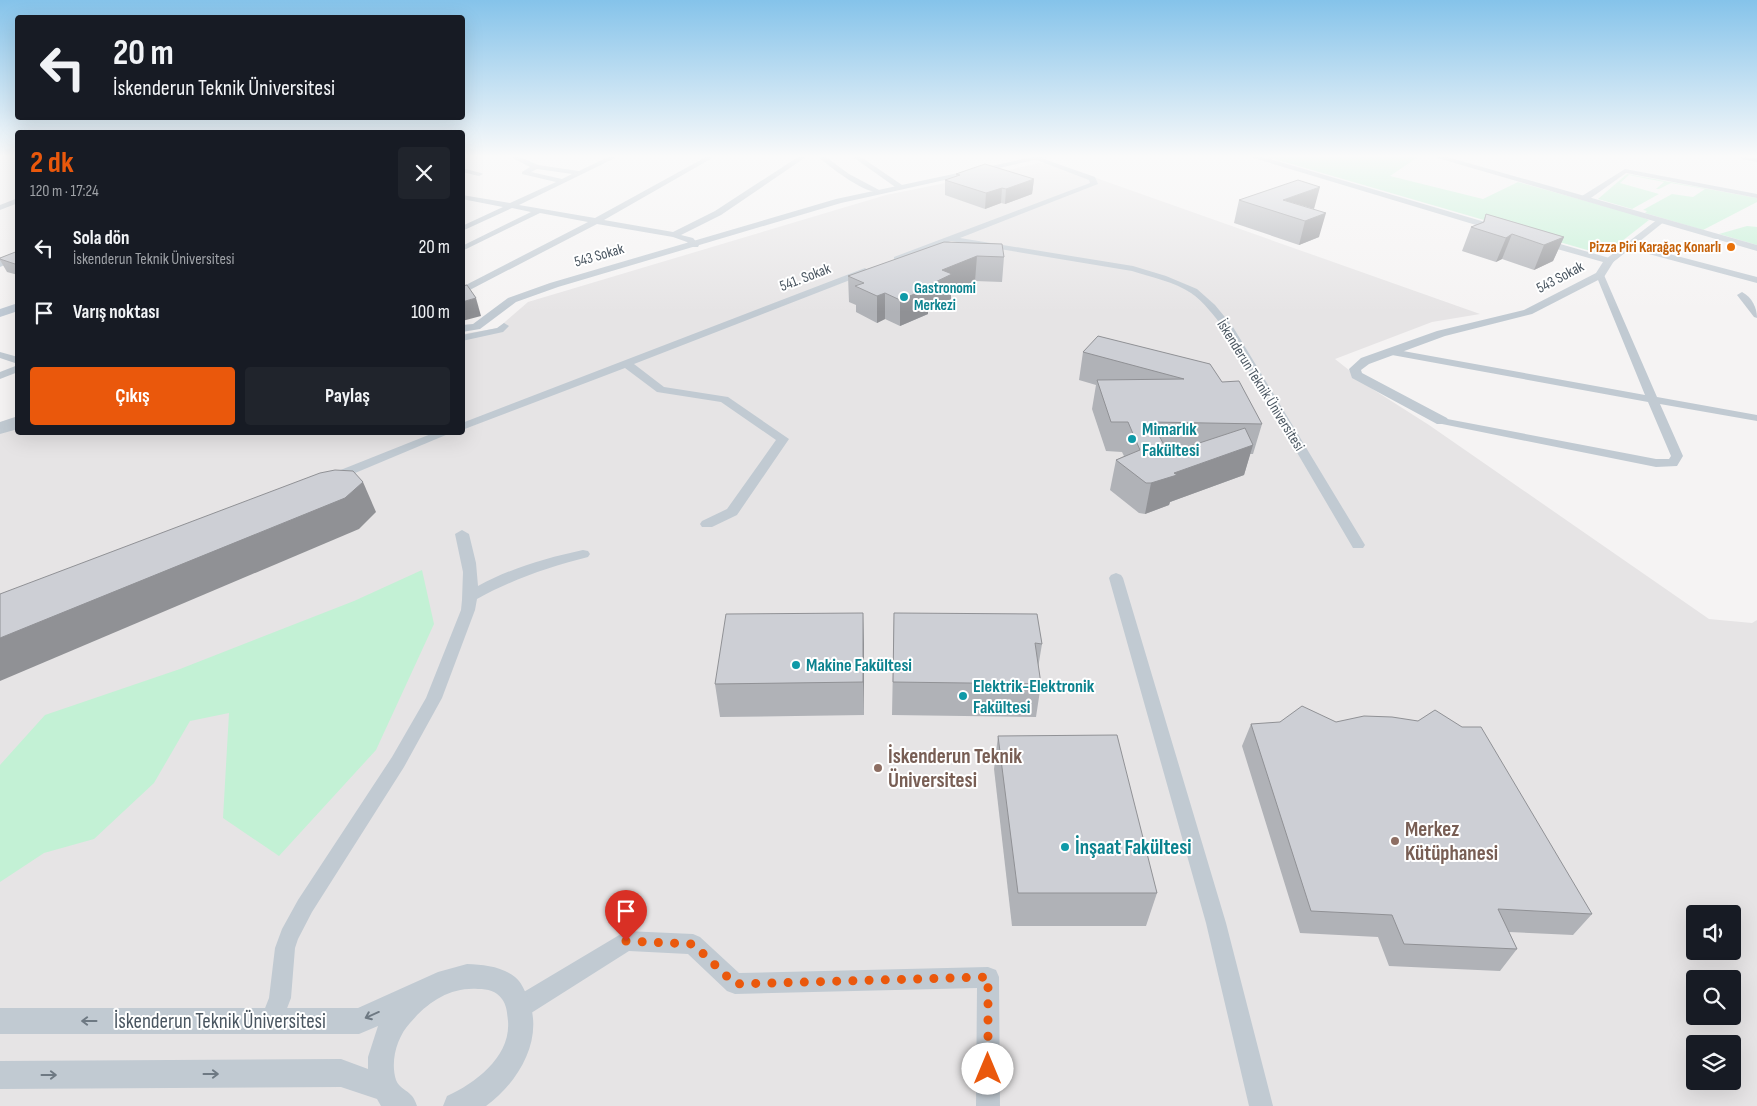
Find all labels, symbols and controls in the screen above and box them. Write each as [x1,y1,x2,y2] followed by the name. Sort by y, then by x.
[113,32,174,75] text: 20 m
[30,35,95,100] icon: left
[113,75,335,102] text: İskenderun Teknik Üniversitesi
[30,145,74,181] text: 2 dk
[398,147,450,199] button: close
[30,182,99,201] text: 120 m · 17:24
[73,227,129,250] text: Sola dön
[30,234,58,262] icon: left
[418,236,450,259] text: 20 m
[1589,238,1721,257] place label: Pizza Piri Karağaç Konarlı
[572,239,626,272] street label: 543 Sokak
[1725,241,1737,253] marker: Pizza Piri Karağaç Konarlı
[73,250,235,269] text: İskenderun Teknik Üniversitesi
[1533,257,1587,298] street label: 543 Sokak
[777,259,834,296] street label: 541. Sokak
[914,279,976,315] place label: Gastronomi Merkezi
[898,291,910,303] marker: Gastronomi Merkezi
[30,299,58,327] icon: arrive
[73,301,159,324] text: Varış noktası
[411,301,450,324] text: 100 m
[1212,316,1309,455] street label: İskenderun Teknik Üniversitesi
[30,367,235,425] button: Çıkış
[245,367,450,425] button: Paylaş
[1142,419,1199,461] place label: Mimarlık Fakültesi
[1126,433,1138,445] marker: Mimarlık Fakültesi
[806,655,912,676] place label: Makine Fakültesi
[790,659,802,671] marker: Makine Fakültesi
[973,676,1095,718] place label: Elektrik-Elektronik Fakültesi
[957,690,969,702] marker: Elektrik-Elektronik Fakültesi
[888,744,1022,793] place label: İskenderun Teknik Üniversitesi
[872,762,884,774] marker: İskenderun Teknik Üniversitesi
[1405,817,1498,866] place label: Merkez Kütüphanesi
[1075,835,1192,860] place label: İnşaat Fakültesi
[1389,835,1401,847] marker: Merkez Kütüphanesi
[1059,841,1071,853] marker: İnşaat Fakültesi
[605,890,647,941] pin
[612,897,640,925] icon: arrive
[1686,905,1741,1090] map controls
[1686,905,1741,960] button: sound
[1686,970,1741,1025] button: search
[114,1009,326,1034] street label: İskenderun Teknik Üniversitesi
[365,1011,380,1021] one-way arrow
[81,1016,97,1026] one-way arrow
[1686,1035,1741,1090] button: layers
[961,1042,1013,1094] position arrow
[202,1069,219,1079] one-way arrow
[40,1070,56,1080] one-way arrow

